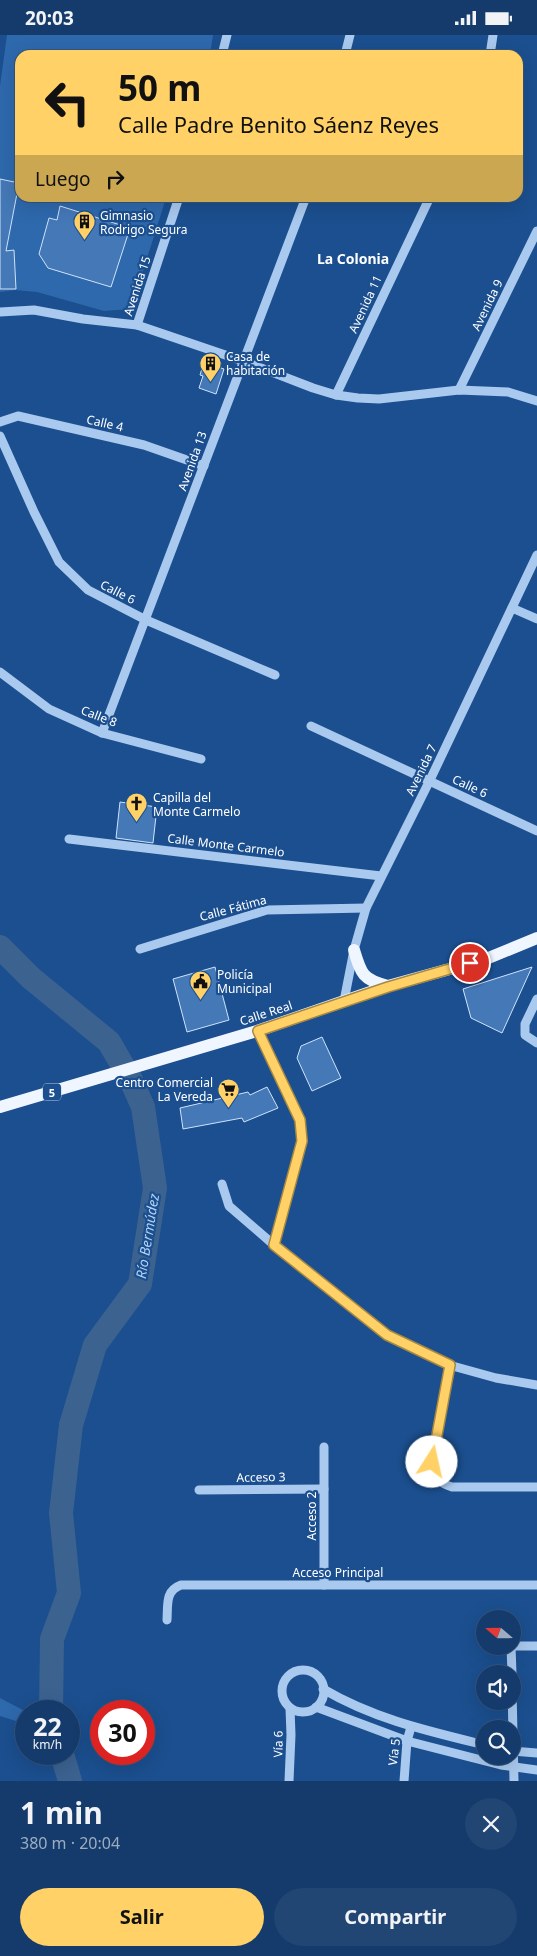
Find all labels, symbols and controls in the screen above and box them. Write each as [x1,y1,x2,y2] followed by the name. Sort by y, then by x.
[25,5,74,31] text: 20:03
[118,64,201,111] text: 50 m
[35,70,100,135] icon: left
[118,109,439,139] text: Calle Padre Benito Sáenz Reyes
[101,165,129,193] icon: right
[35,166,91,192] text: Luego
[100,207,188,238] place label: Gimnasio Rodrigo Segura
[72,210,96,241] building icon: Gimnasio Rodrigo Segura
[317,249,389,268] district label: La Colonia
[119,254,155,318] street label: Avenida 15
[344,272,386,336] street label: Avenida 11
[467,276,507,334] street label: Avenida 9
[226,348,285,379] place label: Casa de habitación
[198,351,222,382] building icon: Casa de habitación
[85,411,125,436] street label: Calle 4
[173,429,211,493] street label: Avenida 13
[98,576,139,608] street label: Calle 6
[79,701,120,731] street label: Calle 8
[401,741,441,799] street label: Avenida 7
[450,770,491,802] street label: Calle 6
[153,789,240,820] place label: Capilla del Monte Carmelo
[125,792,149,823] church icon: Capilla del Monte Carmelo
[167,829,285,861] street label: Calle Monte Carmelo
[198,891,268,925] street label: Calle Fátima
[449,942,491,984] pin
[456,949,484,977] icon: arrive
[217,966,272,997] place label: Policía Municipal
[189,969,213,1000] public building icon: Policía Municipal
[237,997,295,1029] street label: Calle Real
[116,1074,213,1105] place label: Centro Comercial La Vereda
[217,1077,241,1108] supermarket icon: Centro Comercial La Vereda
[43,1083,61,1101] road number: 5
[131,1191,163,1280] water label: Río Bermúdez
[405,1435,457,1487] position arrow
[236,1468,286,1486] street label: Acceso 3
[303,1491,320,1540] street label: Acceso 2
[293,1564,383,1581] street label: Acceso Principal
[476,1610,521,1655] north arrow
[476,1610,521,1765] map controls
[476,1665,521,1710] button: sound
[90,1700,155,1765] speed limit sign: 30
[33,1709,62,1743] text: 22
[476,1720,521,1765] button: search
[269,1730,287,1758] street label: Vía 6
[33,1736,62,1753] text: km/h
[384,1737,404,1766] street label: Vía 5
[20,1792,103,1833] text: 1 min
[465,1798,517,1850] button: close
[20,1832,120,1854] text: 380 m · 20:04
[20,1888,264,1946] button: Salir
[274,1888,517,1946] button: Compartir

